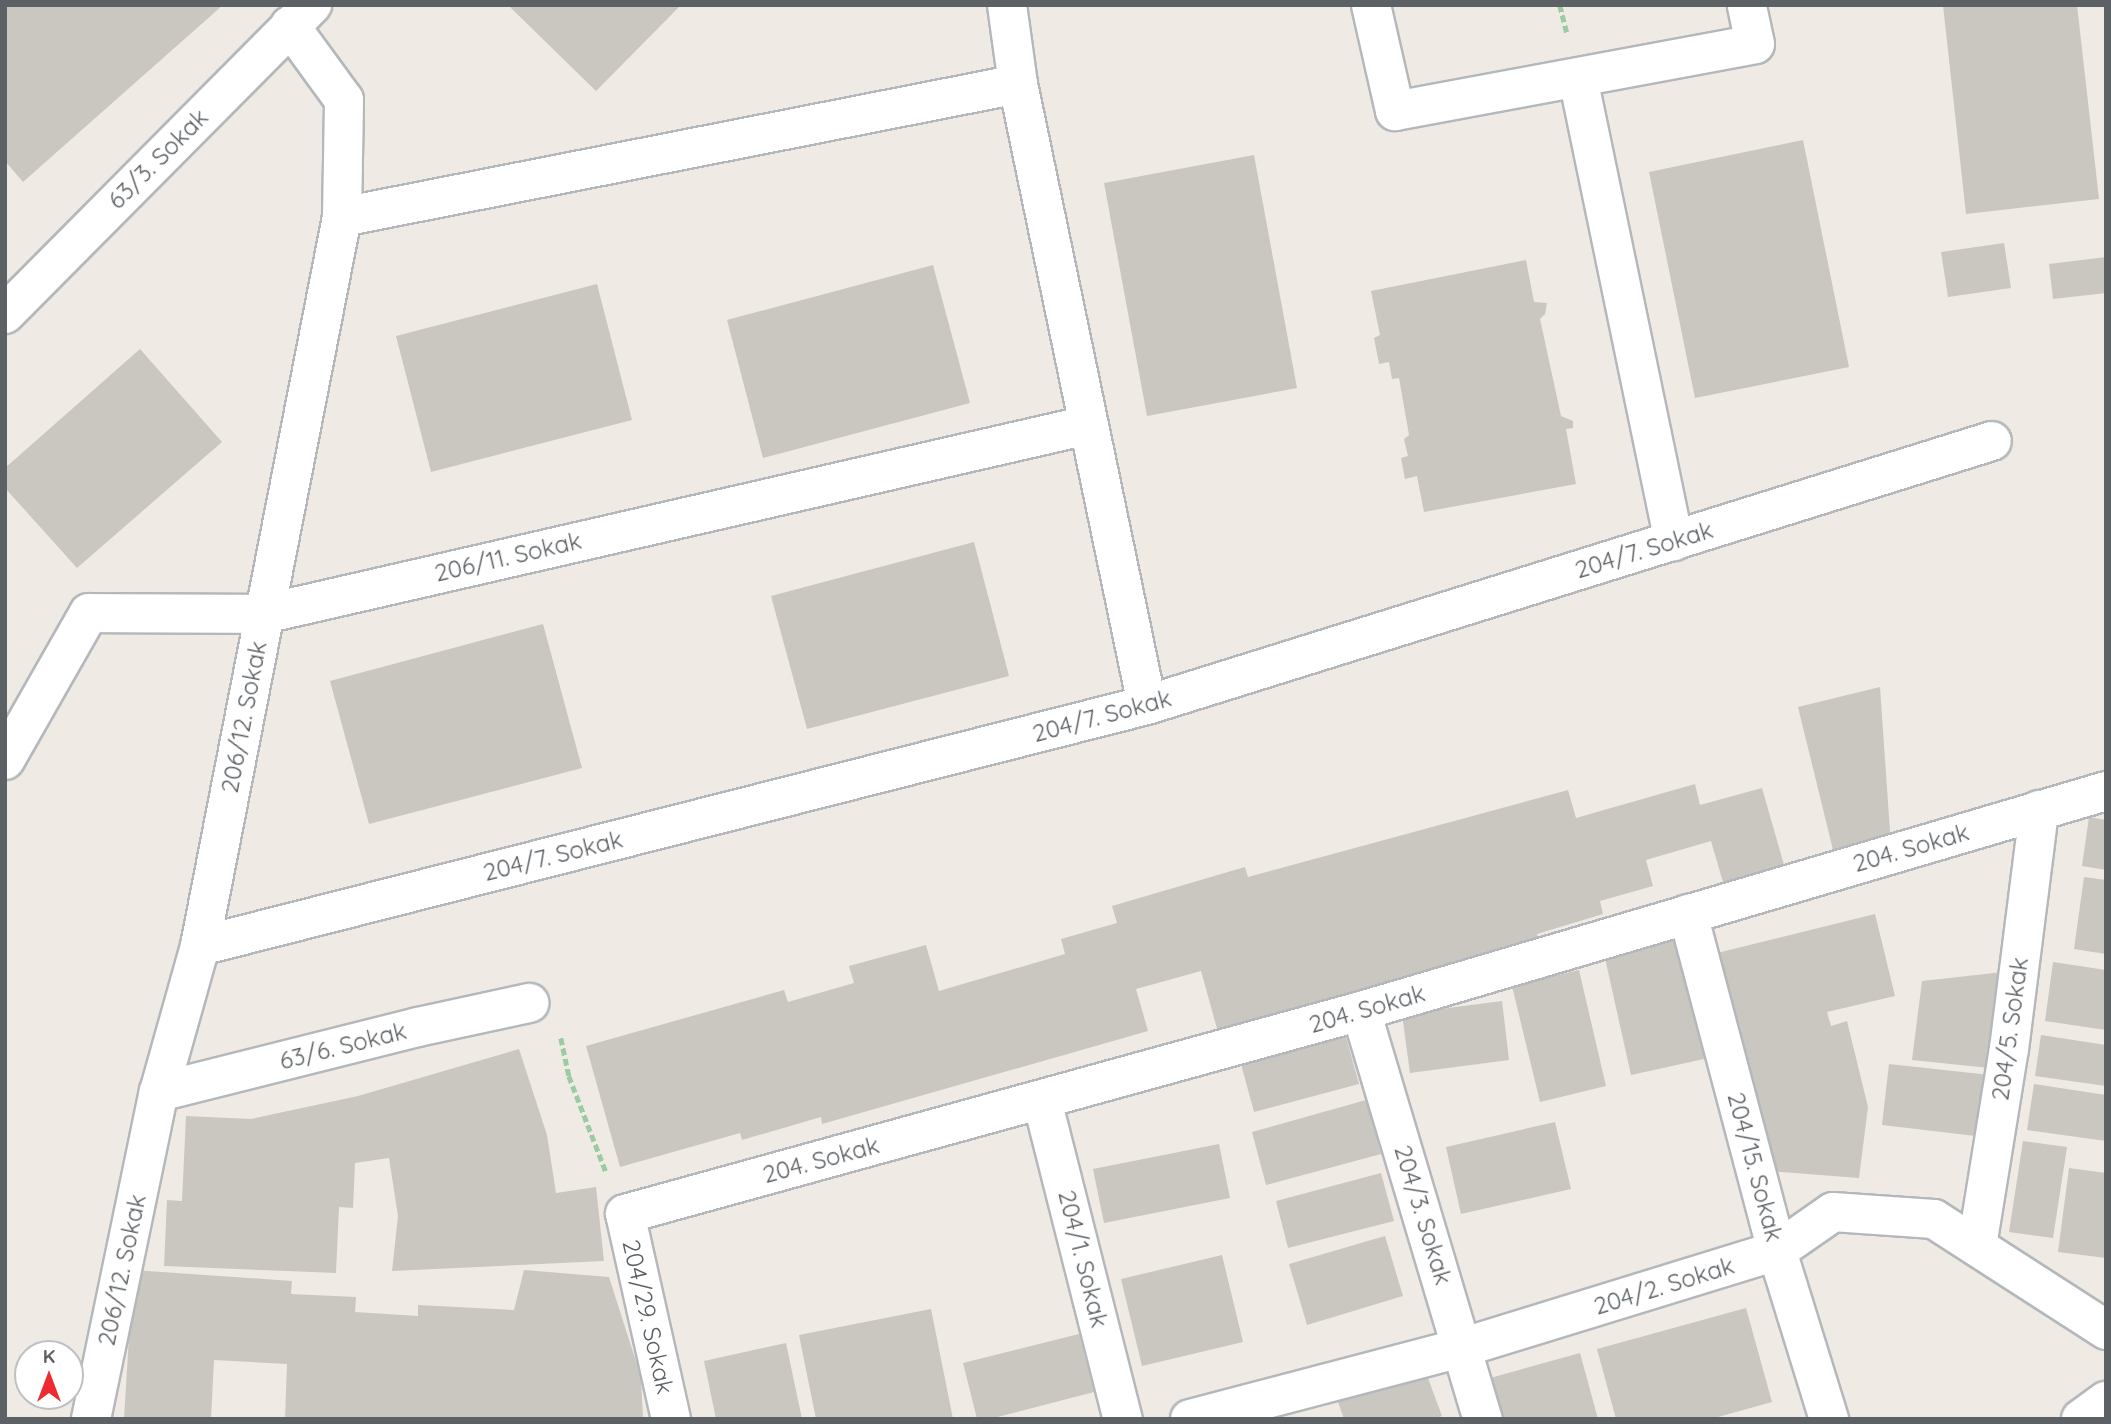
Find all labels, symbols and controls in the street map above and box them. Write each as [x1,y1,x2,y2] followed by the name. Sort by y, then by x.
[102,103,214,215] street label: 63/3. Sokak
[1572,515,1716,585] street label: 204/7. Sokak
[432,526,584,588] street label: 206/11. Sokak
[215,639,273,795] street label: 206/12. Sokak
[1029,684,1175,748] street label: 204/7. Sokak
[1850,818,1972,878] street label: 204. Sokak
[480,825,626,887] street label: 204/7. Sokak
[1986,956,2034,1102] street label: 204/5. Sokak
[1306,979,1428,1039] street label: 204. Sokak
[276,1016,410,1076] street label: 63/6. Sokak
[1721,1089,1789,1245] street label: 204/15. Sokak
[760,1131,882,1189] street label: 204. Sokak
[1388,1142,1458,1288] street label: 204/3. Sokak
[1052,1187,1114,1331] street label: 204/1. Sokak
[92,1192,152,1348] street label: 206/12. Sokak
[616,1237,680,1397] street label: 204/29. Sokak
[1590,1251,1738,1321] street label: 204/2. Sokak
[14,1340,84,1410] north arrow
[43,1344,55,1368] text: K

